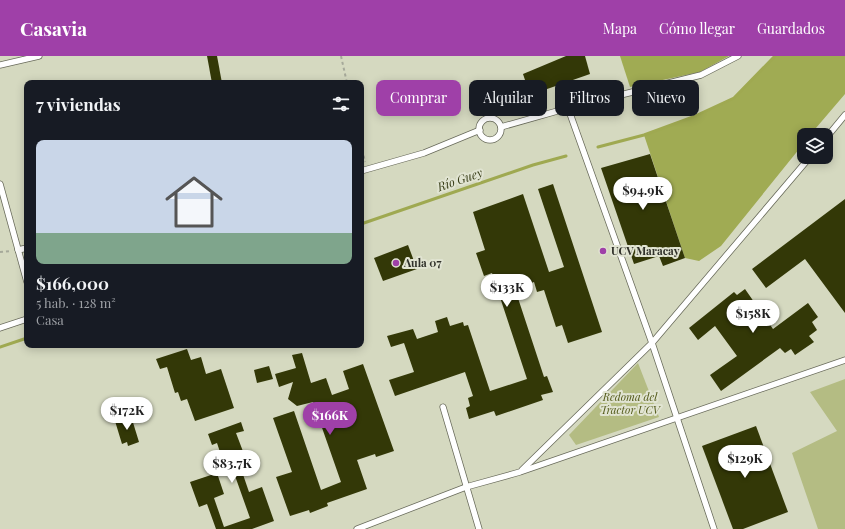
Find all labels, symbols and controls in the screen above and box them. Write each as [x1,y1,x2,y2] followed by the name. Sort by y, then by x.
[20,15,87,41] text: Casavia
[603,19,637,38] text: Mapa
[659,19,735,38] text: Cómo llegar
[757,19,825,38] text: Guardados
[376,80,461,116] chip: Comprar
[469,80,547,116] chip: Alquilar
[555,80,624,116] chip: Filtros
[632,80,699,116] chip: Nuevo
[36,93,121,115] text: 7 viviendas
[330,93,352,115] icon: filters
[797,128,833,164] map controls
[797,128,833,164] button: layers
[434,164,485,195] water label: Río Guey
[158,166,230,238] icon: home
[610,177,676,211] pin: $94.9K
[622,181,664,198] text: $94.9K
[611,243,680,258] place label: UCV Maracay
[598,246,608,256] marker: UCV Maracay
[403,255,441,270] place label: Aula 07
[391,258,401,268] marker: Aula 07
[36,272,109,294] text: $166,000
[479,274,535,308] pin: $133K
[490,278,524,295] text: $133K
[36,294,116,311] text: 5 hab. · 128 m²
[725,300,781,334] pin: $158K
[736,304,770,321] text: $158K
[36,311,64,328] text: Casa
[600,389,662,417] park label: Redoma del Tractor UCV
[99,397,155,431] pin: $172K
[110,401,144,418] text: $172K
[302,402,358,436] pin: $166K
[312,406,348,423] text: $166K
[717,445,773,479] pin: $129K
[727,449,763,466] text: $129K
[199,450,265,484] pin: $83.7K
[212,454,252,471] text: $83.7K

